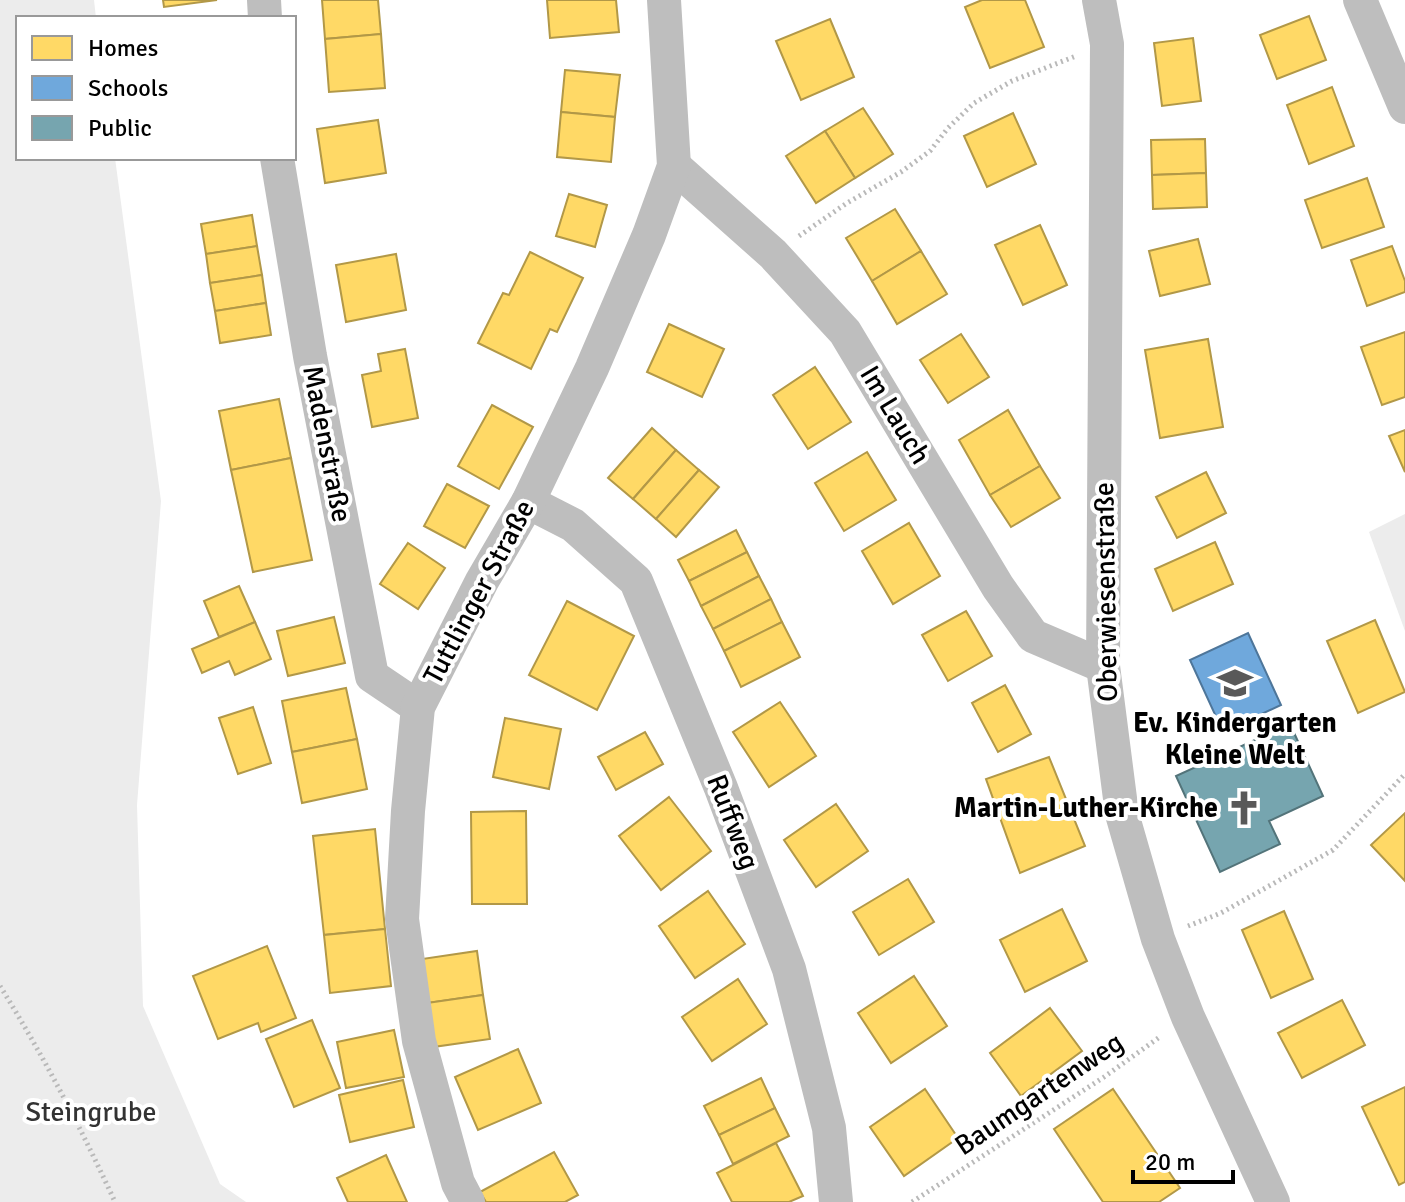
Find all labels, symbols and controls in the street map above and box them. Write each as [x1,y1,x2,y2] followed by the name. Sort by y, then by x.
[16,16,296,160] legend
[88,33,158,63] text: Homes
[88,73,168,103] text: Schools
[88,113,152,143] text: Public
[852,360,938,470] street label: Im Lauch
[295,363,359,525] street label: Madenstraße
[1087,482,1125,702] street label: Oberwiesenstraße
[416,494,542,690] street label: Tuttlinger Straße
[1216,664,1254,702] school or university icon: Ev. Kindergarten Kleine Welt
[1133,706,1337,772] place label: Ev. Kindergarten Kleine Welt
[699,770,767,874] street label: Ruffweg
[1225,789,1263,827] church icon: Martin-Luther-Kirche
[954,791,1218,825] place label: Martin-Luther-Kirche
[948,1025,1130,1163] street label: Baumgartenweg
[25,1095,157,1129] park label: Steingrube
[1133,1134,1233,1184] scale bar
[1145,1147,1195,1177] text: 20 m

